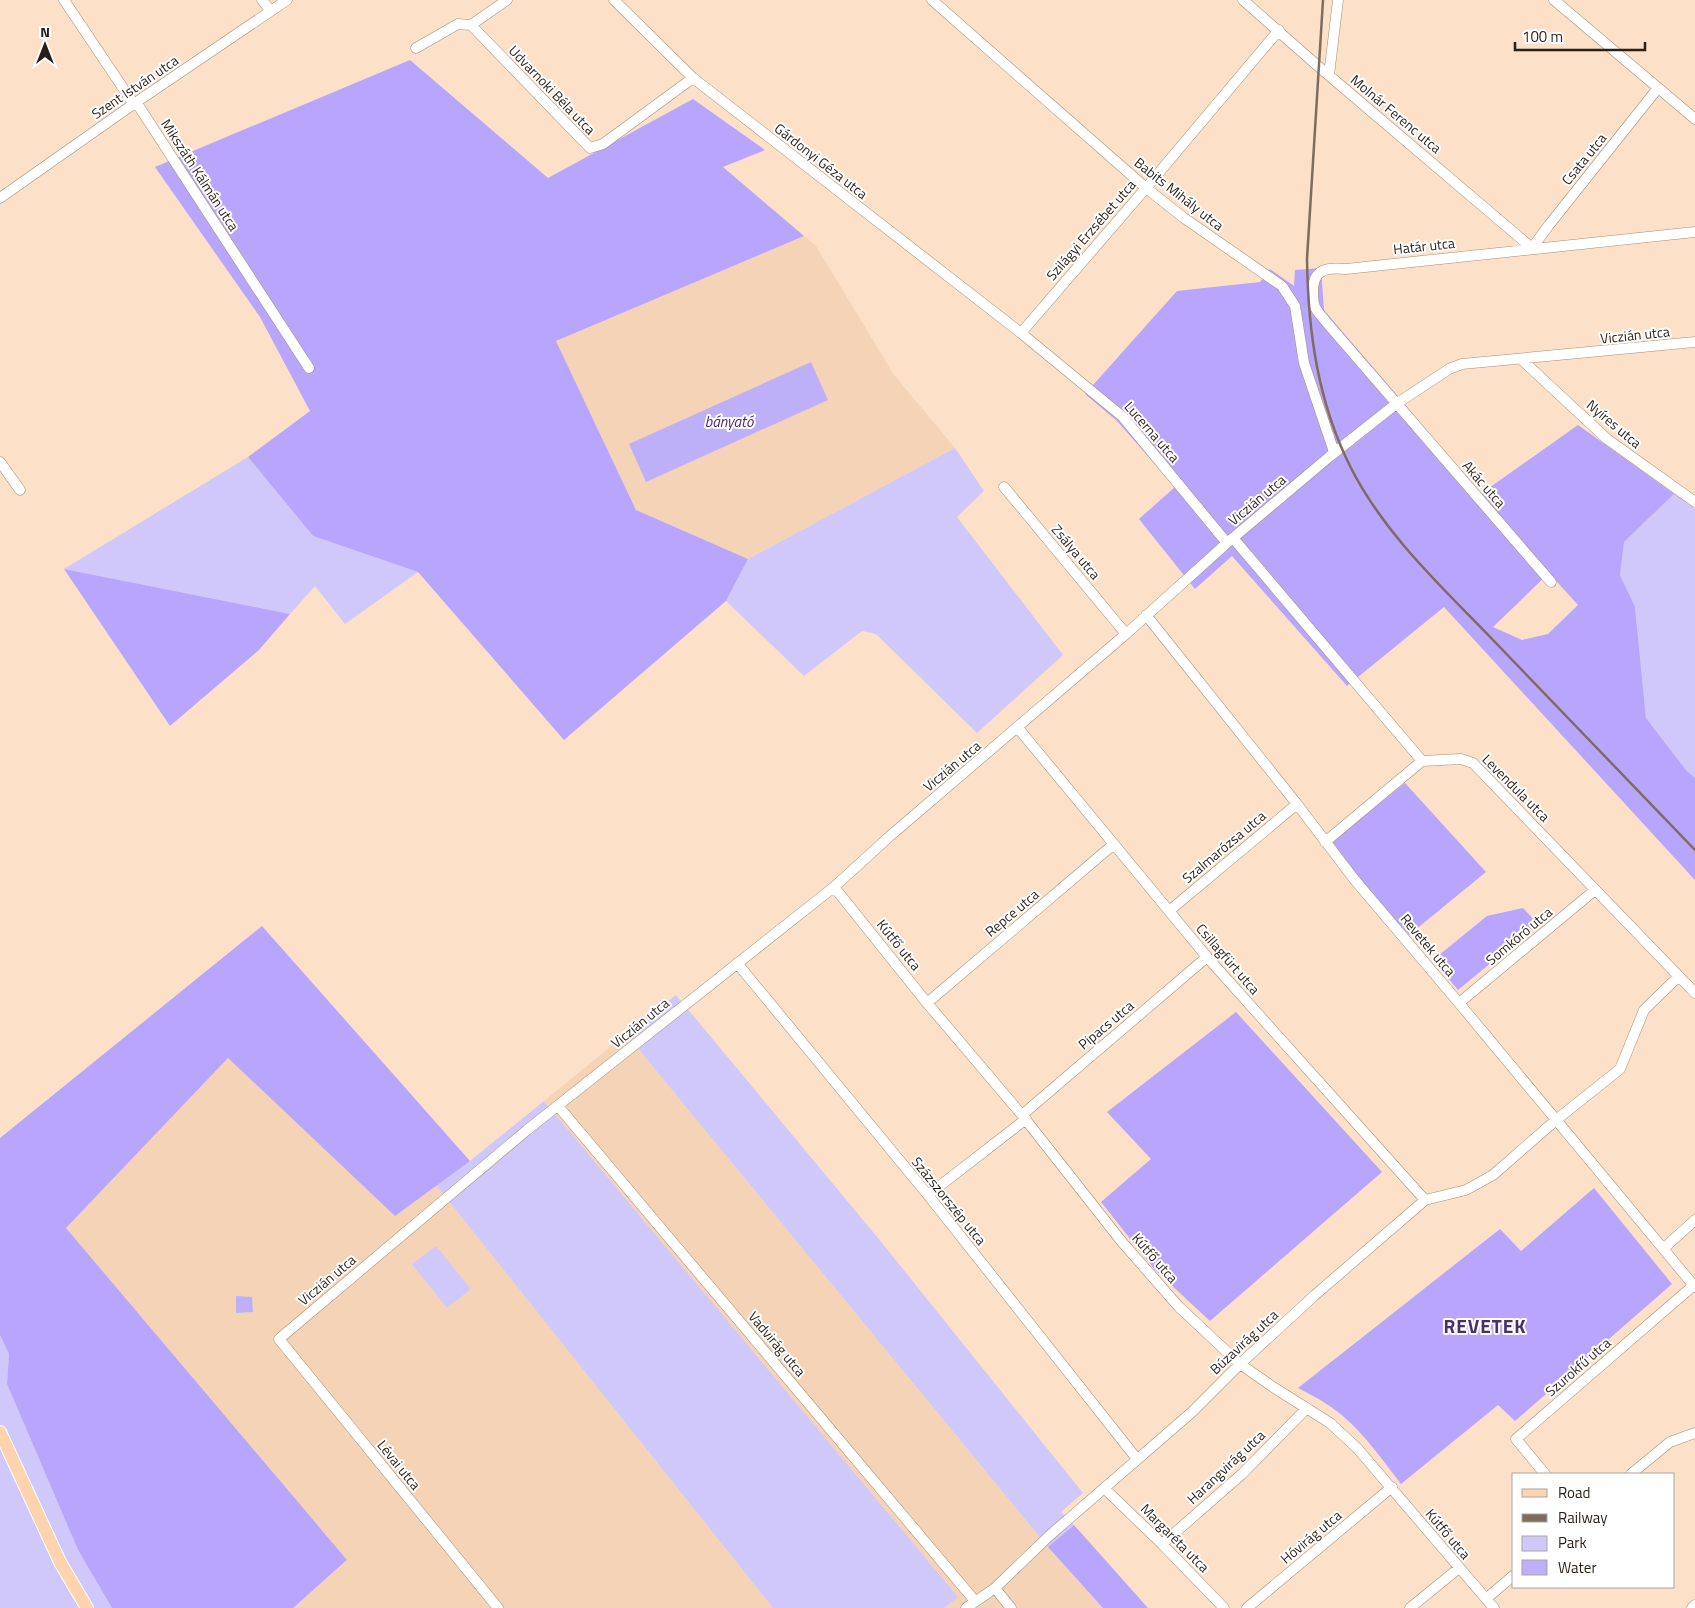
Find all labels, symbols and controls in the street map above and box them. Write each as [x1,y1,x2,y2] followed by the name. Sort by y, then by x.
[20,20,70,70] north arrow
[1515,20,1645,52] scale bar
[40,21,50,42] text: N
[1522,25,1563,48] text: 100 m
[504,40,601,139] street label: Udvarnoki Béla utca
[87,50,182,124] street label: Szent István utca
[1346,69,1446,158] street label: Molnár Ferenc utca
[156,115,245,235] street label: Mikszáth Kálmán utca
[770,118,872,204] street label: Gárdonyi Géza utca
[1556,128,1611,189] street label: Csata utca
[1130,152,1229,235] street label: Babits Mihály utca
[1041,175,1140,285] street label: Szilágyi Erzsébet utca
[1392,232,1456,259] street label: Határ utca
[1599,320,1671,349] street label: Viczián utca
[1582,394,1646,453] street label: Nyíres utca
[1120,396,1185,467] street label: Lucerna utca
[705,410,754,433] water label: bányató
[1458,455,1511,512] street label: Akác utca
[1223,469,1290,530] street label: Viczián utca
[1047,519,1106,584] street label: Zsálya utca
[918,735,985,796] street label: Viczián utca
[1478,749,1555,826] street label: Levendula utca
[1177,805,1270,888] street label: Szalmarózsa utca
[980,884,1043,941] street label: Repce utca
[1481,901,1557,970] street label: Somkóró utca
[1396,909,1461,981] street label: Revetek utca
[872,915,927,975] street label: Kútfő utca
[1192,918,1265,999] street label: Csillagfürt utca
[606,992,673,1053] street label: Viczián utca
[1073,995,1138,1054] street label: Pipacs utca
[907,1152,992,1249] street label: Százszorszép utca
[1128,1228,1183,1287] street label: Kútfő utca
[293,1249,360,1310] street label: Viczián utca
[1205,1304,1283,1379] street label: Búzavirág utca
[744,1306,811,1381] street label: Vadvirág utca
[1443,1311,1527,1340] district label: REVETEK
[1540,1332,1615,1401] street label: Szurokfű utca
[1182,1425,1270,1509] street label: Harangvirág utca
[373,1435,426,1494] street label: Lévai utca
[1512,1473,1675,1588] legend
[1558,1481,1590,1504] text: Road
[1136,1498,1215,1577] street label: Margaréta utca
[1421,1504,1476,1564] street label: Kútfő utca
[1276,1505,1346,1568] street label: Hóvirág utca
[1558,1506,1608,1529] text: Railway
[1558,1531,1587,1554] text: Park
[1558,1556,1597,1579] text: Water

